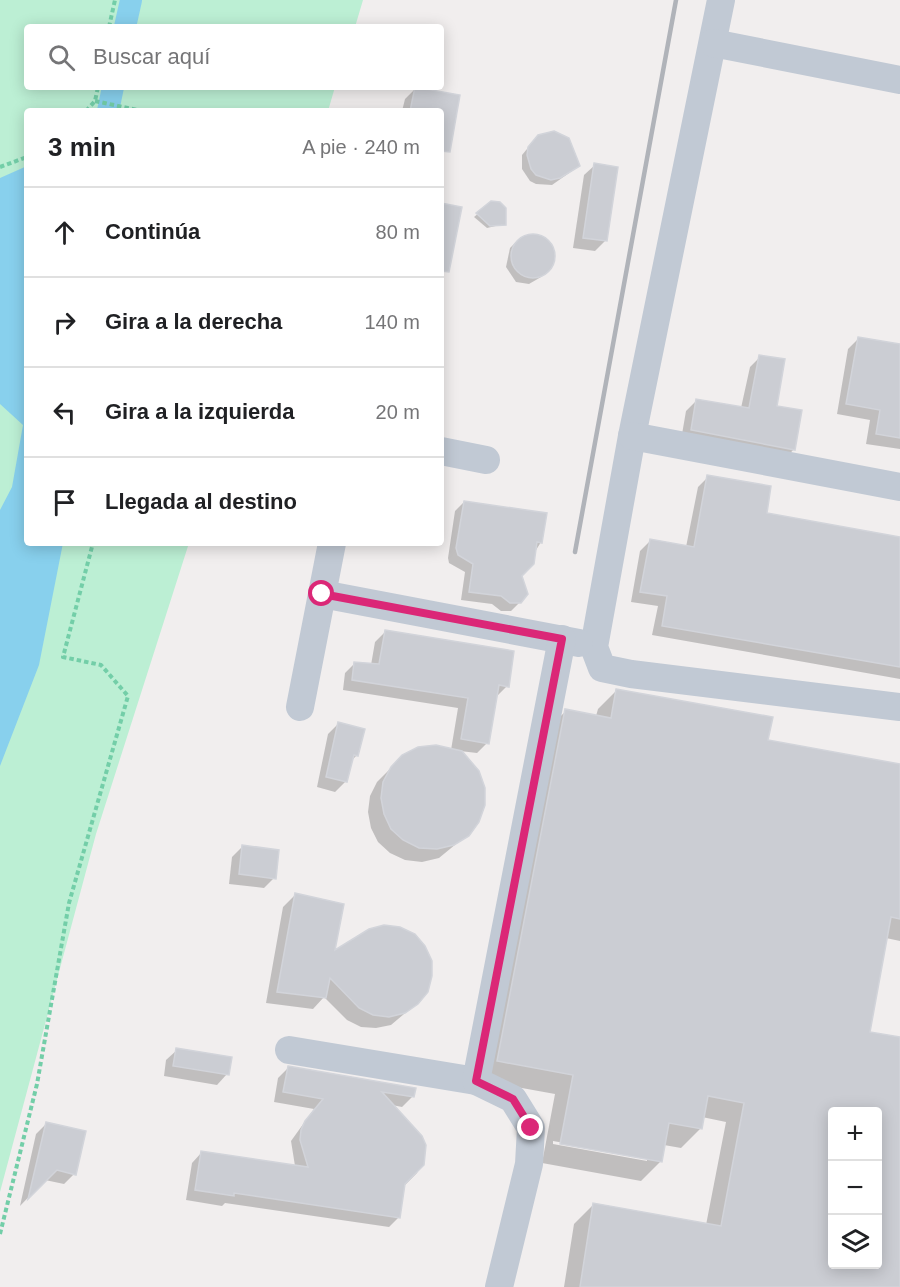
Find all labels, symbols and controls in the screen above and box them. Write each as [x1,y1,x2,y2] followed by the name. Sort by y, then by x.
[24,24,444,90] search box
[45,41,78,74] icon: search
[93,44,210,69] text: Buscar aquí
[48,132,116,162] text: 3 min
[302,136,420,158] text: A pie · 240 m
[48,216,81,249] icon: ahead
[105,219,200,244] text: Continúa
[376,221,420,243] text: 80 m
[48,306,81,339] icon: right
[105,309,282,334] text: Gira a la derecha
[364,311,420,333] text: 140 m
[48,396,81,429] icon: left
[105,399,295,424] text: Gira a la izquierda
[376,401,420,423] text: 20 m
[48,486,81,519] icon: arrive
[105,489,297,514] text: Llegada al destino
[308,580,334,606] route start
[828,1107,882,1269] map controls
[828,1107,882,1161] button: +
[517,1114,543,1140] route end
[828,1161,882,1215] button: −
[828,1215,882,1269] button: layers

